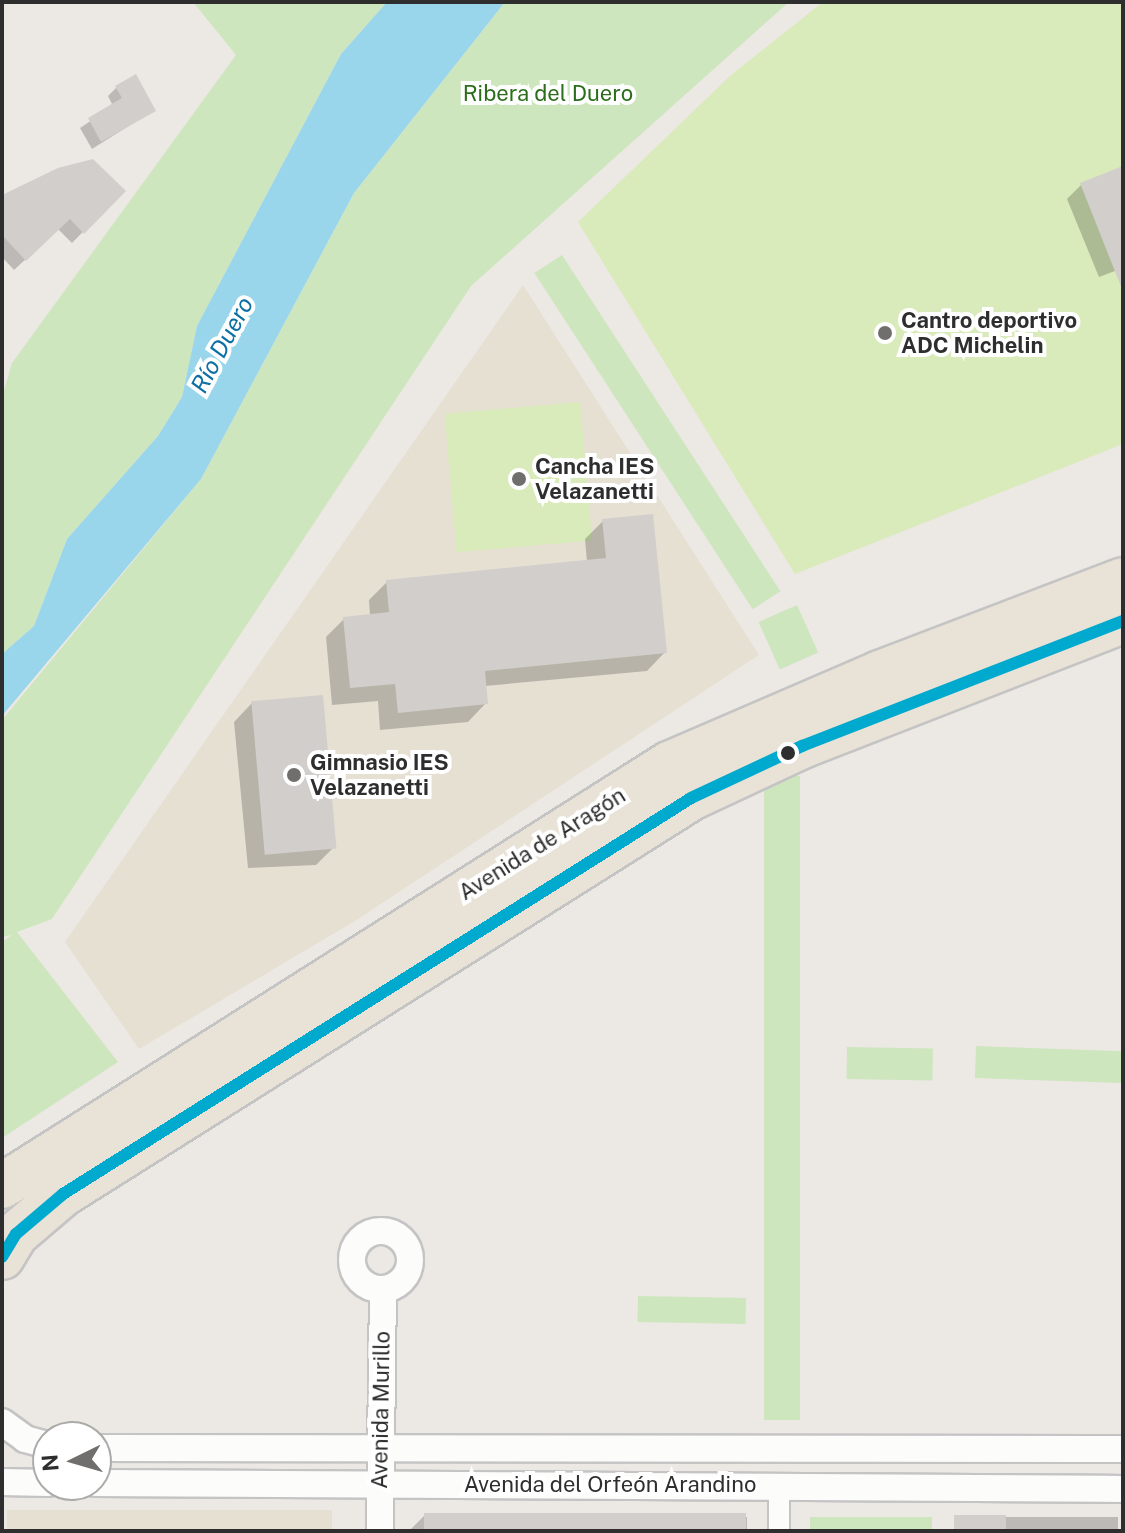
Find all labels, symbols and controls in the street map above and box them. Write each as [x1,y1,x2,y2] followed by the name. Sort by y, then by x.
[463,81,633,107] park label: Ribera del Duero
[185,292,259,398] water label: Río Duero
[901,307,1077,358] place label: Cantro deportivo ADC Michelin
[876,324,894,342] marker: Cantro deportivo ADC Michelin
[535,453,654,504] place label: Cancha IES Velazanetti
[510,470,528,488] marker: Cancha IES Velazanetti
[780,745,796,761] unlabelled marker
[310,749,449,800] place label: Gimnasio IES Velazanetti
[285,766,303,784] marker: Gimnasio IES Velazanetti
[454,782,630,906] street label: Avenida de Aragón
[366,1331,396,1489] street label: Avenida Murillo
[32,1421,112,1501] north arrow
[36,1453,64,1473] text: N
[464,1472,756,1498] street label: Avenida del Orfeón Arandino

